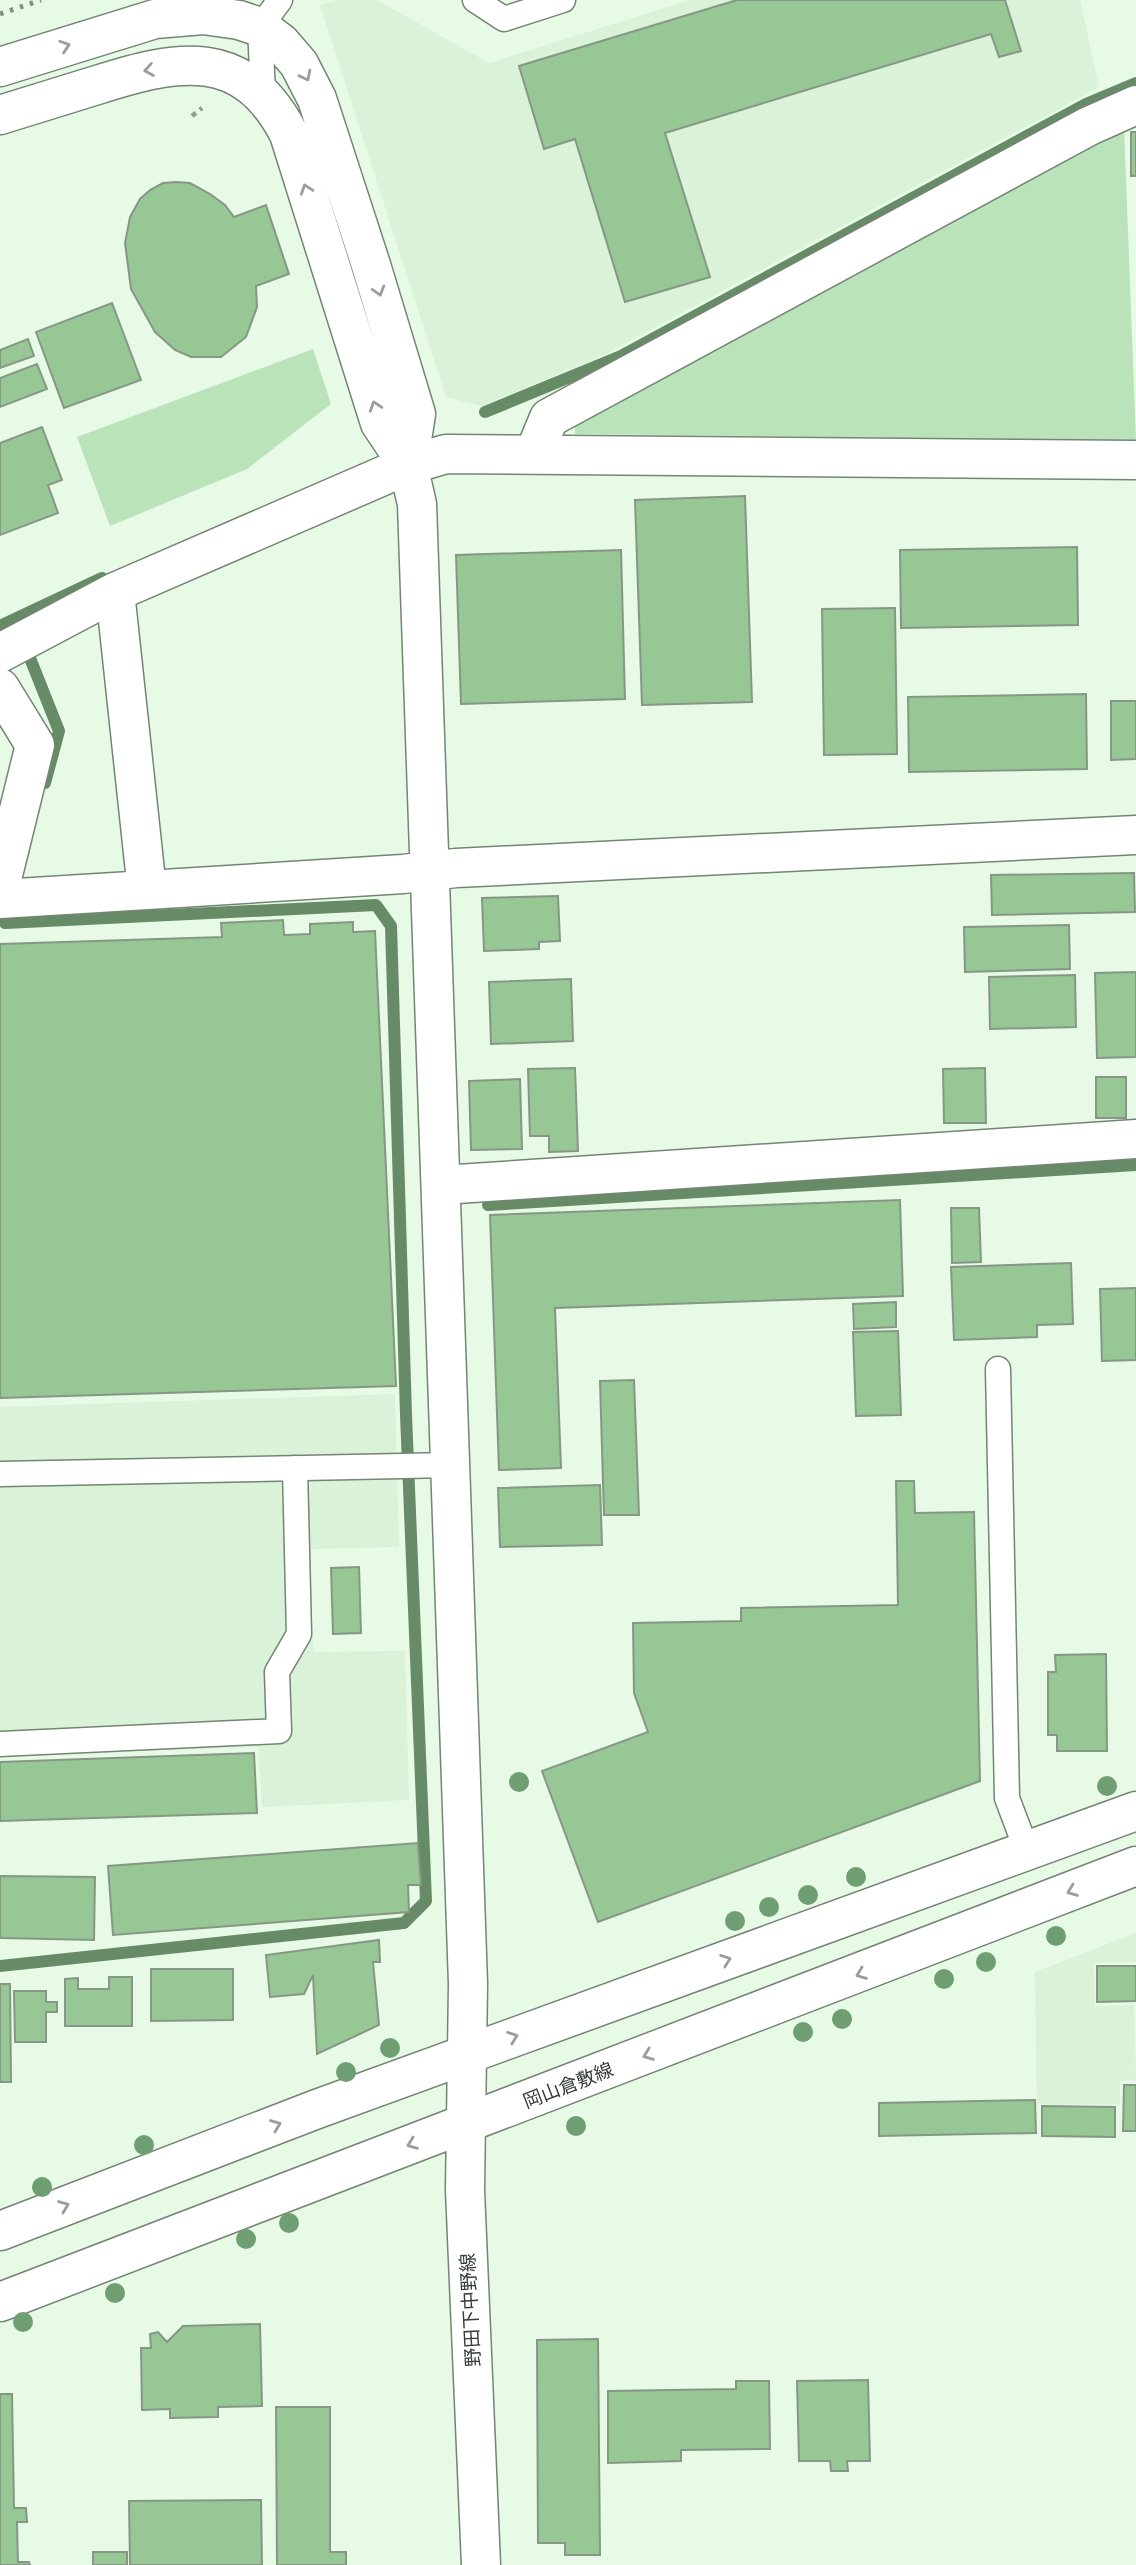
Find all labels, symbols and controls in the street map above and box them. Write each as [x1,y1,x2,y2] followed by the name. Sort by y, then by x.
[59,40,71,55] one-way arrow
[143,62,155,77] one-way arrow
[297,69,311,81] one-way arrow
[300,183,315,195] one-way arrow
[371,284,385,297] one-way arrow
[369,400,383,412] one-way arrow
[1067,1882,1079,1896] one-way arrow
[720,1954,732,1968] one-way arrow
[855,1965,867,1979] one-way arrow
[506,2032,518,2046] one-way arrow
[642,2047,655,2061] one-way arrow
[520,2058,617,2113] street label: 岡山倉敷線
[270,2119,282,2133] one-way arrow
[407,2135,419,2149] one-way arrow
[57,2201,69,2215] one-way arrow
[456,2252,485,2368] street label: 野田下中野線

